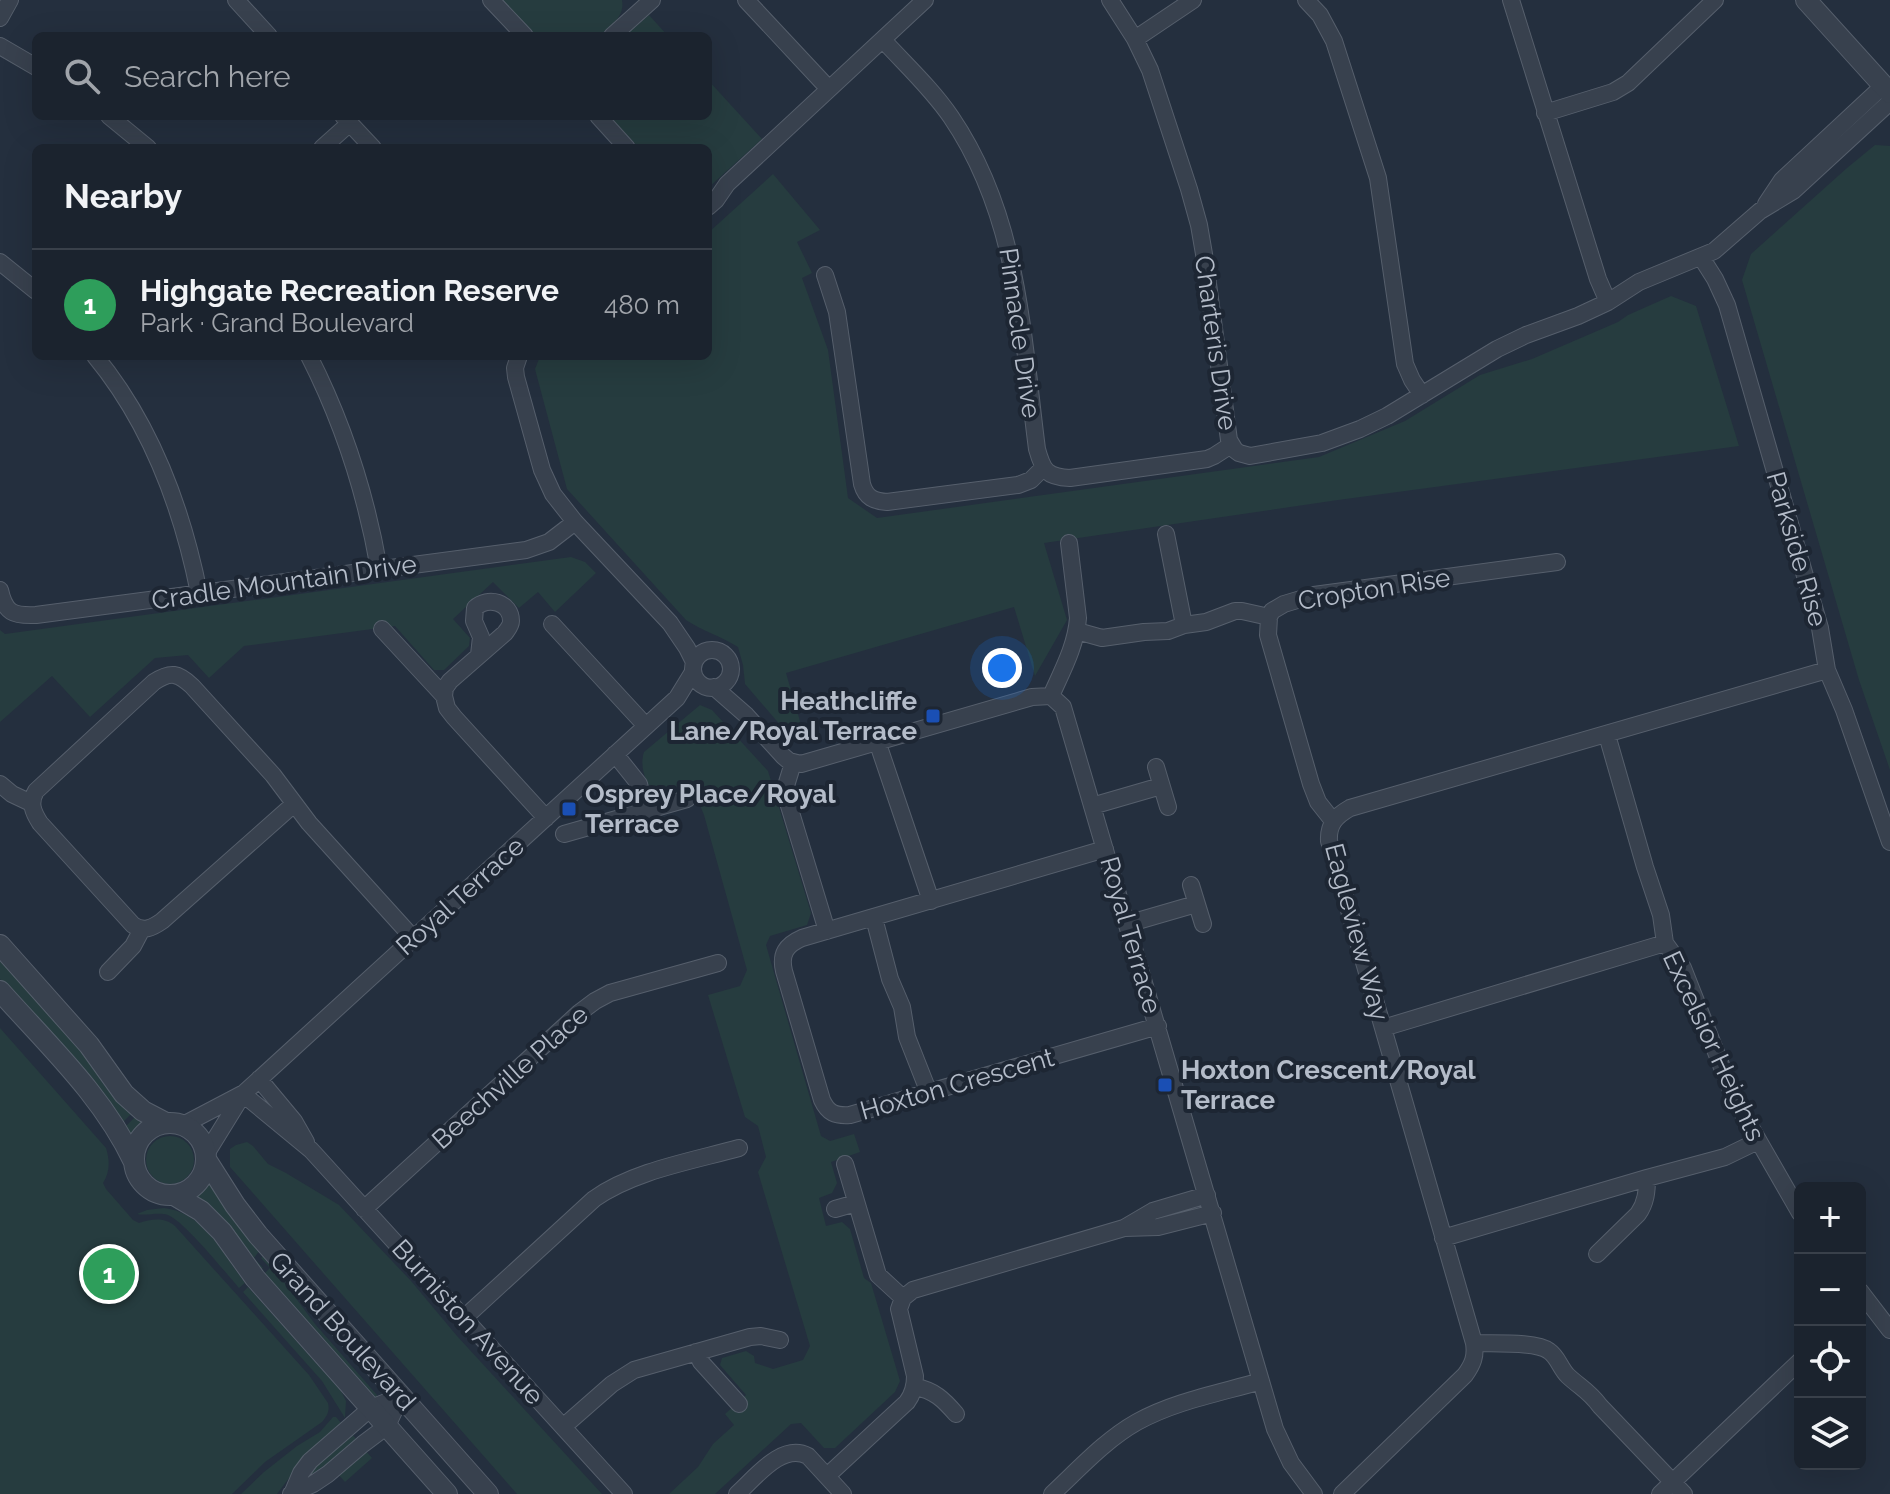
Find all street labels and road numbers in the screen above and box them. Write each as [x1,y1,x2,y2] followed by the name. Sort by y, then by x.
[993,246,1047,420] street label: Pinnacle Drive
[1189,254,1243,432] street label: Charteris Drive
[1761,468,1833,630] street label: Parkside Rise
[150,549,418,615] street label: Cradle Mountain Drive
[1296,562,1452,616] street label: Cropton Rise
[390,831,530,961] street label: Royal Terrace
[1319,840,1395,1024] street label: Eagleview Way
[1094,853,1168,1017] street label: Royal Terrace
[1657,946,1771,1146] street label: Excelsior Heights
[426,999,594,1155] street label: Beechville Place
[857,1042,1058,1126] street label: Hoxton Crescent
[386,1233,550,1411] street label: Burniston Avenue
[264,1246,422,1416] street label: Grand Boulevard

